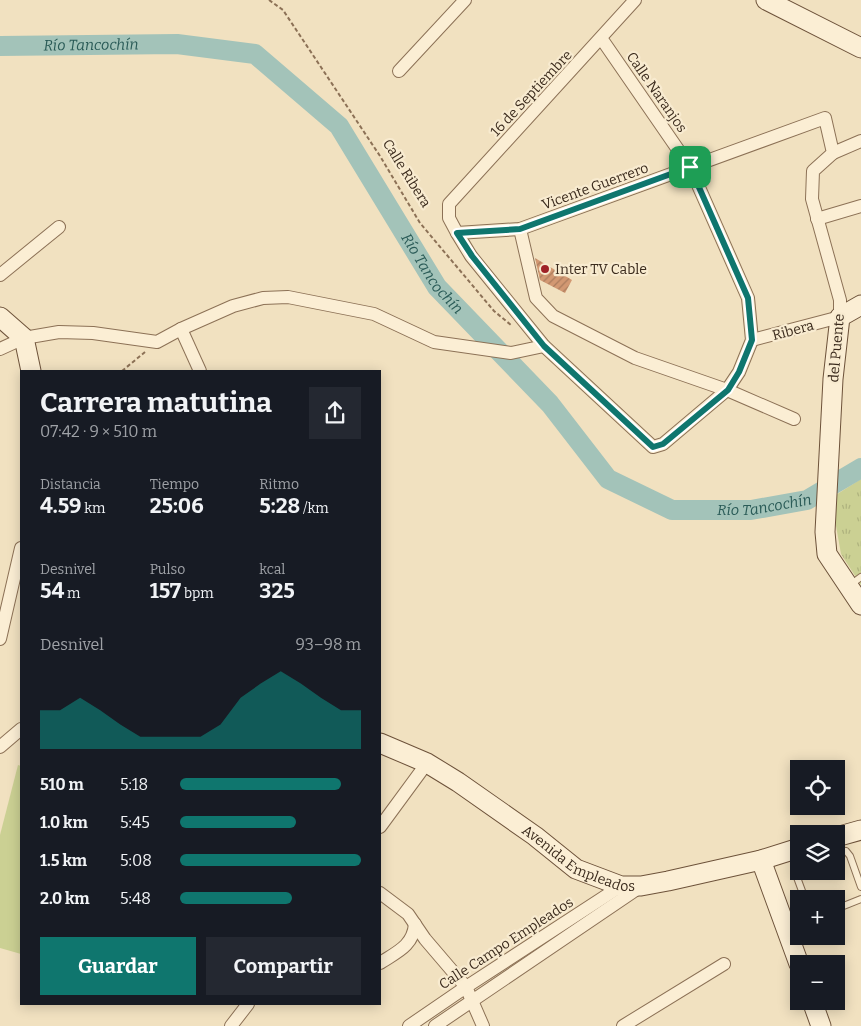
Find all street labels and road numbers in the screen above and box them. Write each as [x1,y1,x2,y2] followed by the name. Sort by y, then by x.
[487,47,576,140] street label: 16 de Septiembre
[623,49,691,136] street label: Calle Naranjos
[379,136,434,211] street label: Calle Ribera
[540,159,651,214] street label: Vicente Guerrero
[825,313,848,383] street label: del Puente
[770,317,816,344] street label: Ribera
[519,822,635,895] street label: Avenida Empleados
[436,894,577,993] street label: Calle Campo Empleados

